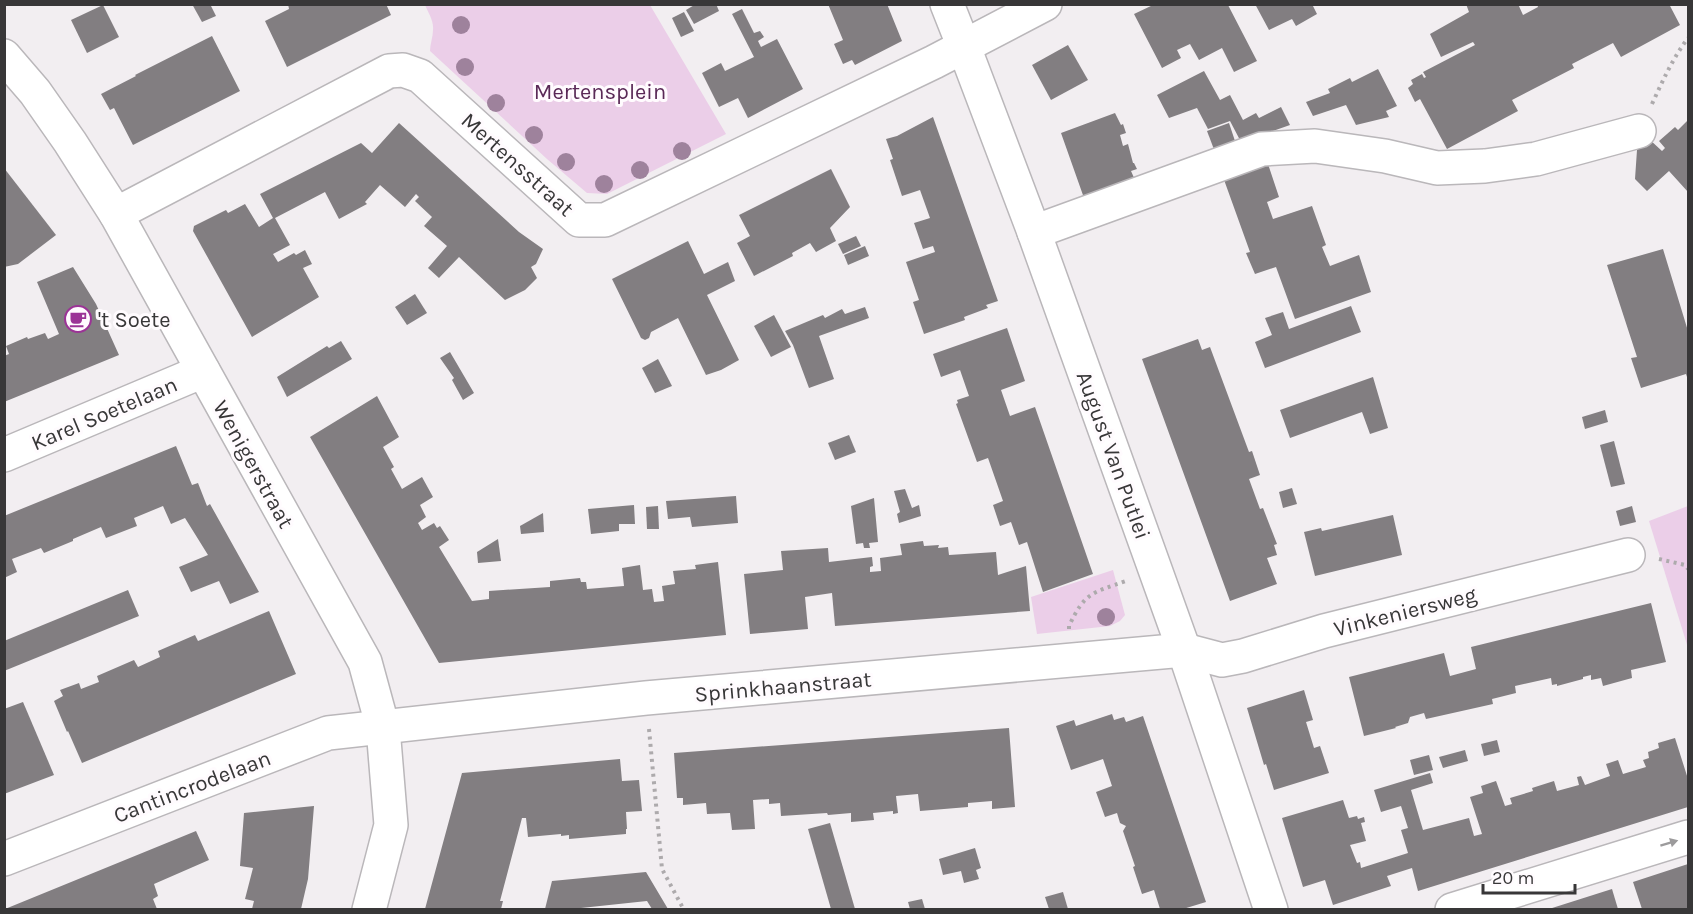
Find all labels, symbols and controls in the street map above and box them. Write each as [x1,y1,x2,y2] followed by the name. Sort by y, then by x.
[534,79,666,105] park label: Mertensplein
[456,107,579,222] street label: Mertensstraat
[63,304,93,334] cafe icon: 't Soete
[98,307,171,333] place label: 't Soete
[1071,368,1156,543] street label: August Van Putlei
[28,371,181,456] street label: Karel Soetelaan
[207,396,299,533] street label: Wenigerstraat
[1331,582,1480,642] street label: Vinkeniersweg
[694,666,873,708] street label: Sprinkhaanstraat
[110,745,275,829] street label: Cantincrodelaan
[1660,838,1678,847] one-way arrow
[1483,857,1574,895] scale bar
[1492,867,1534,889] text: 20 m

